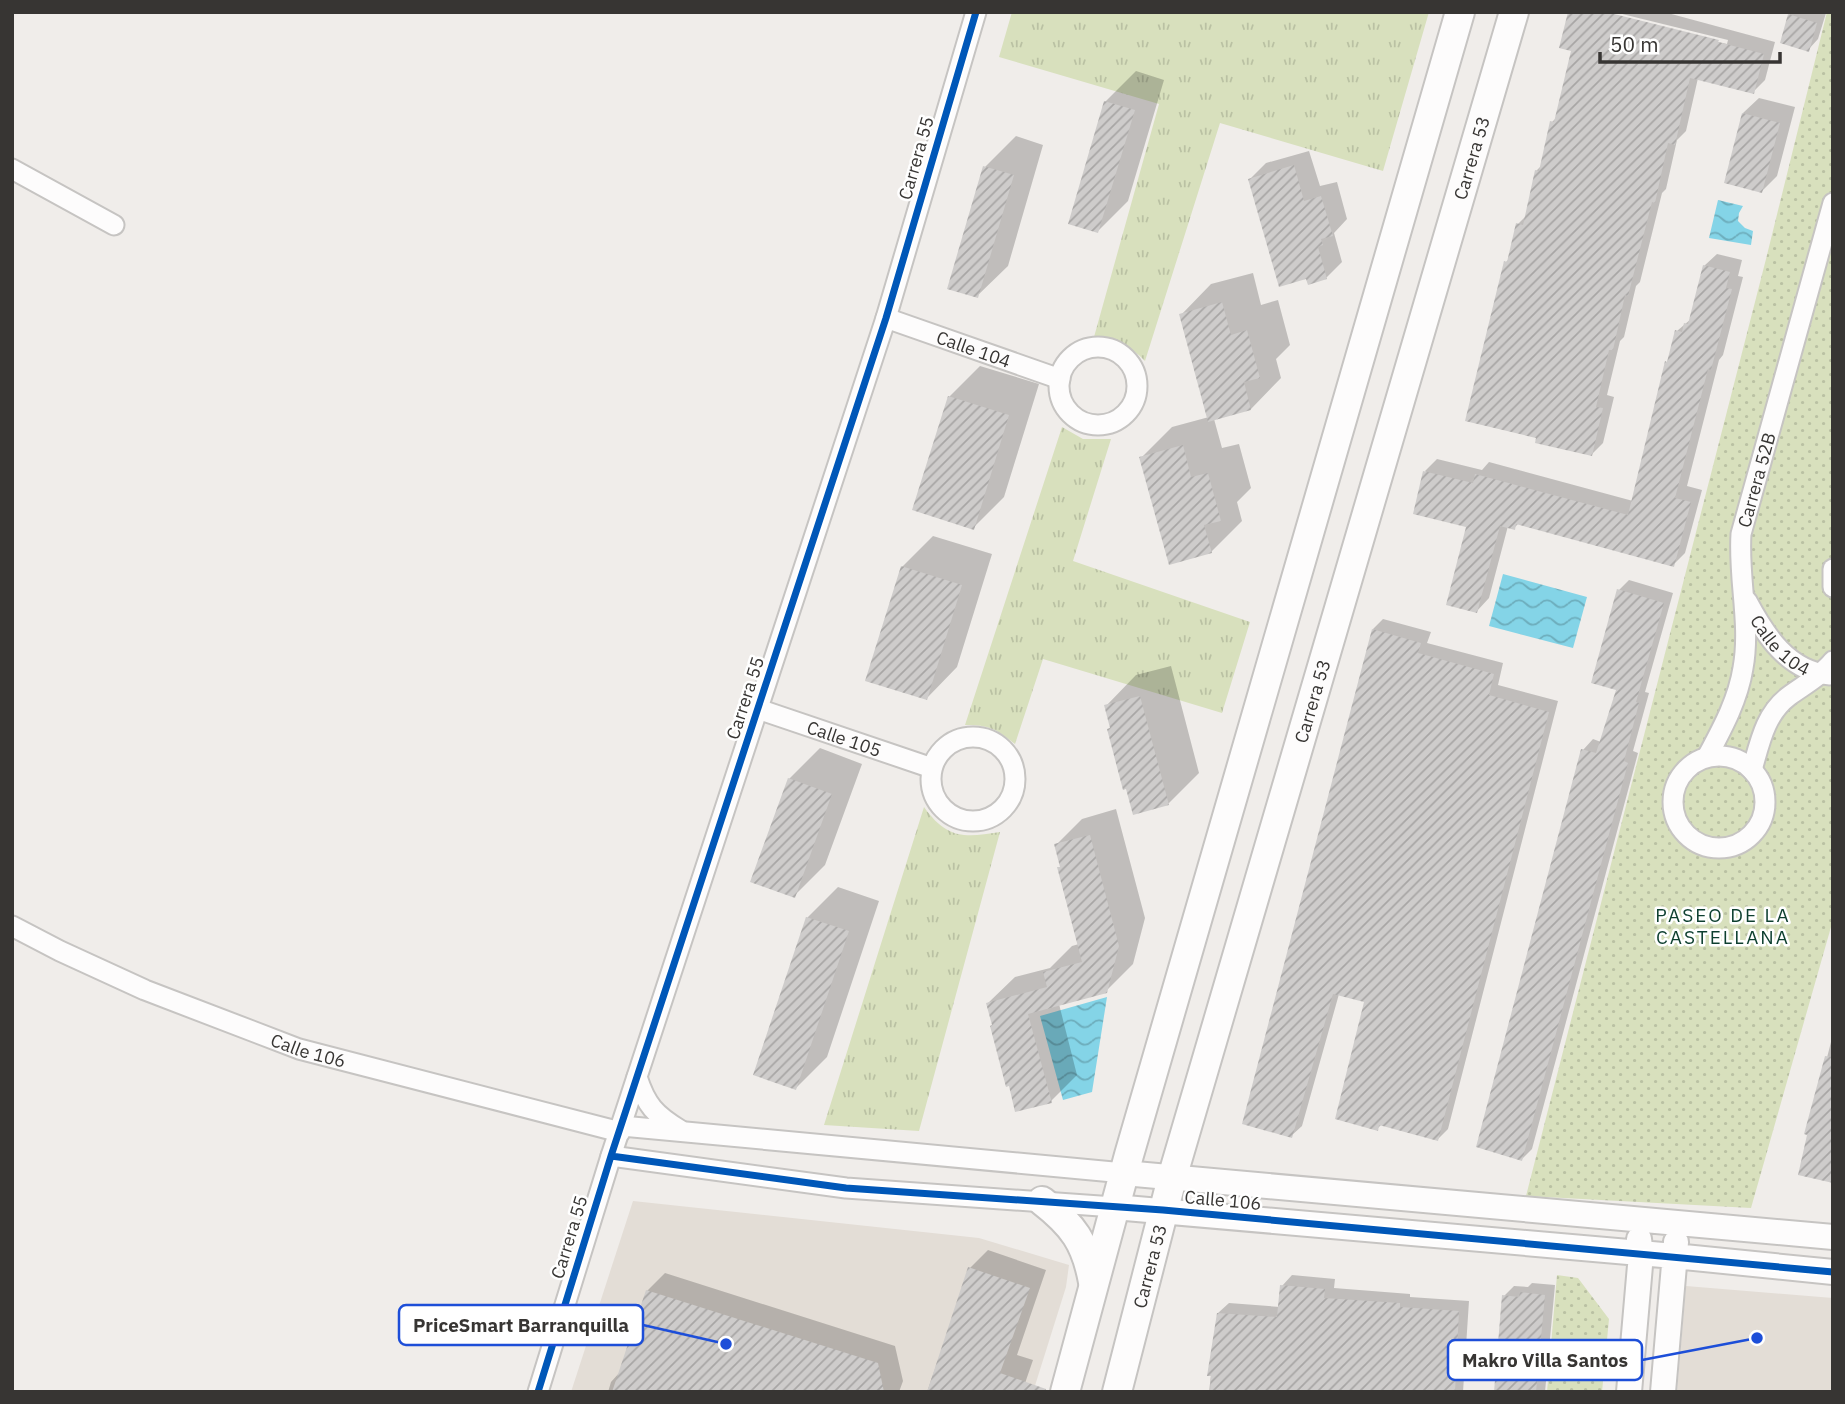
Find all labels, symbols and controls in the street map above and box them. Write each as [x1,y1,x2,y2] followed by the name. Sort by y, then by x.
[1600,21,1780,65] scale bar
[1610,30,1659,58] text: 50 m
[1448,113,1494,202] street label: Carrera 53
[893,114,939,202] street label: Carrera 55
[934,325,1014,372] street label: Calle 104
[1732,430,1780,530] street label: Carrera 52B
[1746,610,1814,680] street label: Calle 104
[721,654,769,742] street label: Carrera 55
[1289,657,1335,745] street label: Carrera 53
[804,715,884,761] street label: Calle 105
[1655,903,1791,949] district label: PASEO DE LA CASTELLANA
[268,1028,348,1072] street label: Calle 106
[1184,1185,1262,1215] street label: Calle 106
[545,1193,593,1281] street label: Carrera 55
[1128,1222,1171,1311] street label: Carrera 53
[399,1305,643,1345] callout: PriceSmart Barranquilla
[413,1313,629,1337] text: PriceSmart Barranquilla
[1448,1340,1642,1380] callout: Makro Villa Santos
[1462,1348,1628,1372] text: Makro Villa Santos

